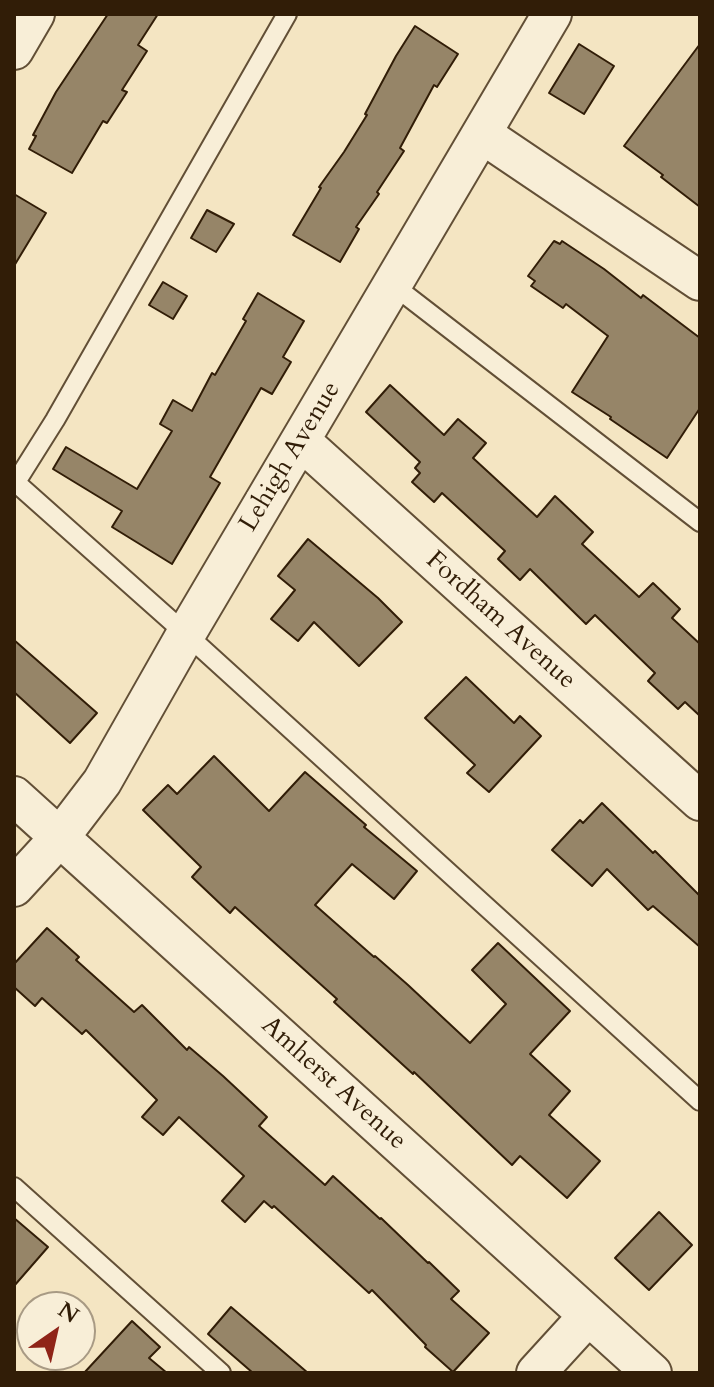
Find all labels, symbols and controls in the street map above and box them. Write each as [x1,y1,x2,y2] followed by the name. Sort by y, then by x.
[234,376,348,538] street label: Lehigh Avenue
[419,546,581,696] street label: Fordham Avenue
[254,1011,412,1157] street label: Amherst Avenue
[16,1291,96,1371] north arrow
[52,1295,85,1331] text: N

